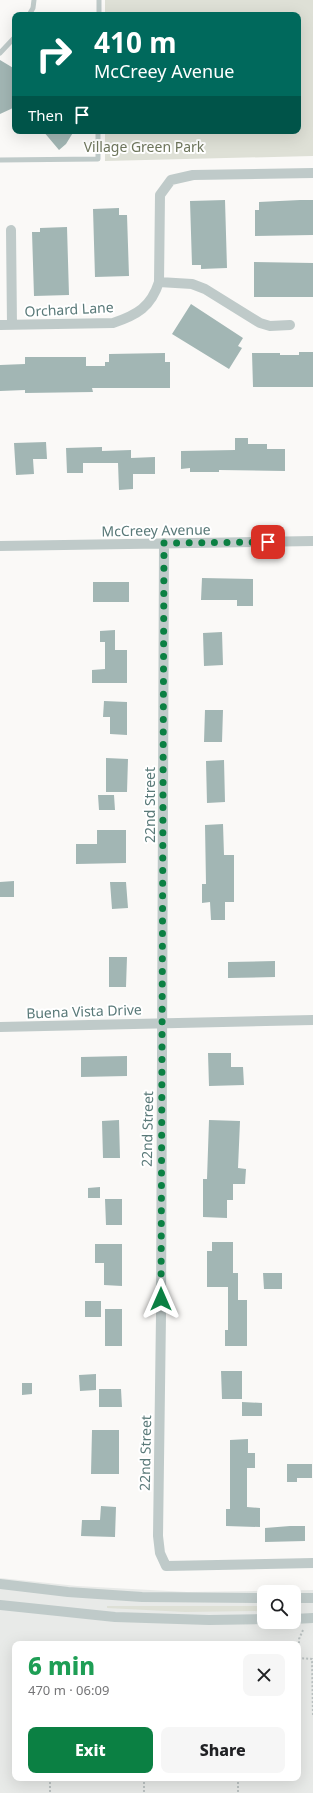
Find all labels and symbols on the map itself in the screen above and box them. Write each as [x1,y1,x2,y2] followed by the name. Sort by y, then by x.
[84,137,205,156] park label: Village Green Park
[24,297,114,321] street label: Orchard Lane
[101,520,211,540] street label: McCreey Avenue
[251,525,285,559] pin
[140,767,159,843] street label: 22nd Street
[26,999,142,1023] street label: Buena Vista Drive
[137,1091,157,1167] street label: 22nd Street
[140,1278,182,1320] position arrow
[135,1415,155,1491] street label: 22nd Street

